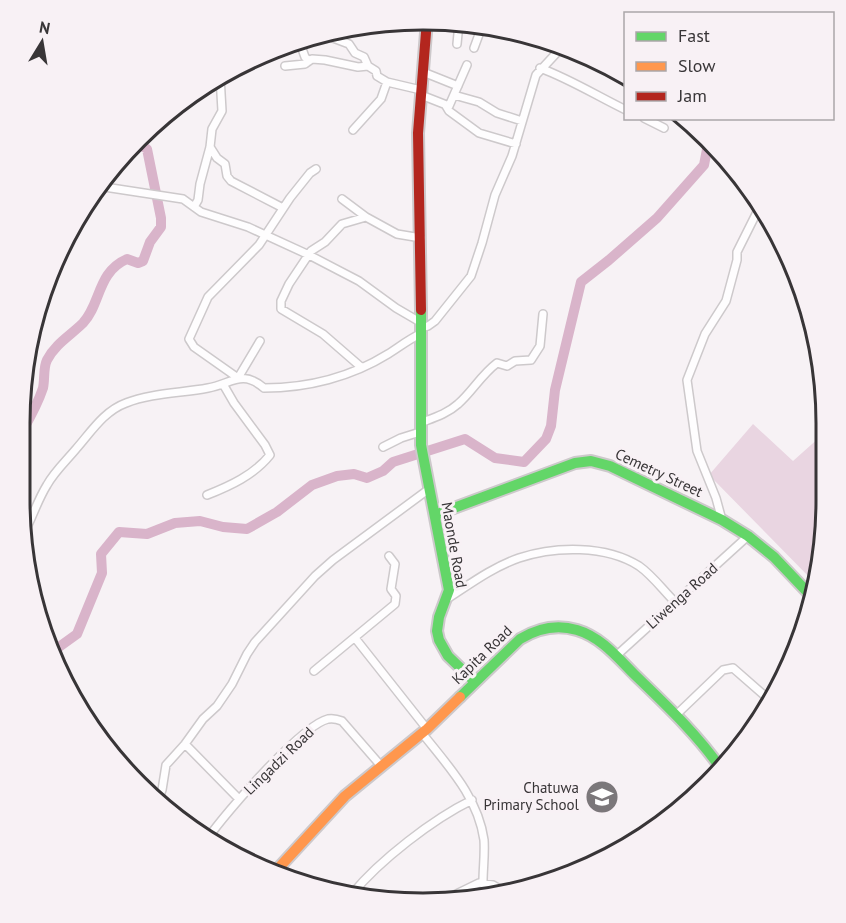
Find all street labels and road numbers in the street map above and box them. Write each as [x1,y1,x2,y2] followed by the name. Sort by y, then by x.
[612,444,706,501] street label: Cemetry Street
[438,500,471,589] street label: Maonde Road
[642,559,721,633] street label: Liwenga Road
[448,621,516,688] street label: Kapita Road
[240,723,318,799] street label: Lingadzi Road

